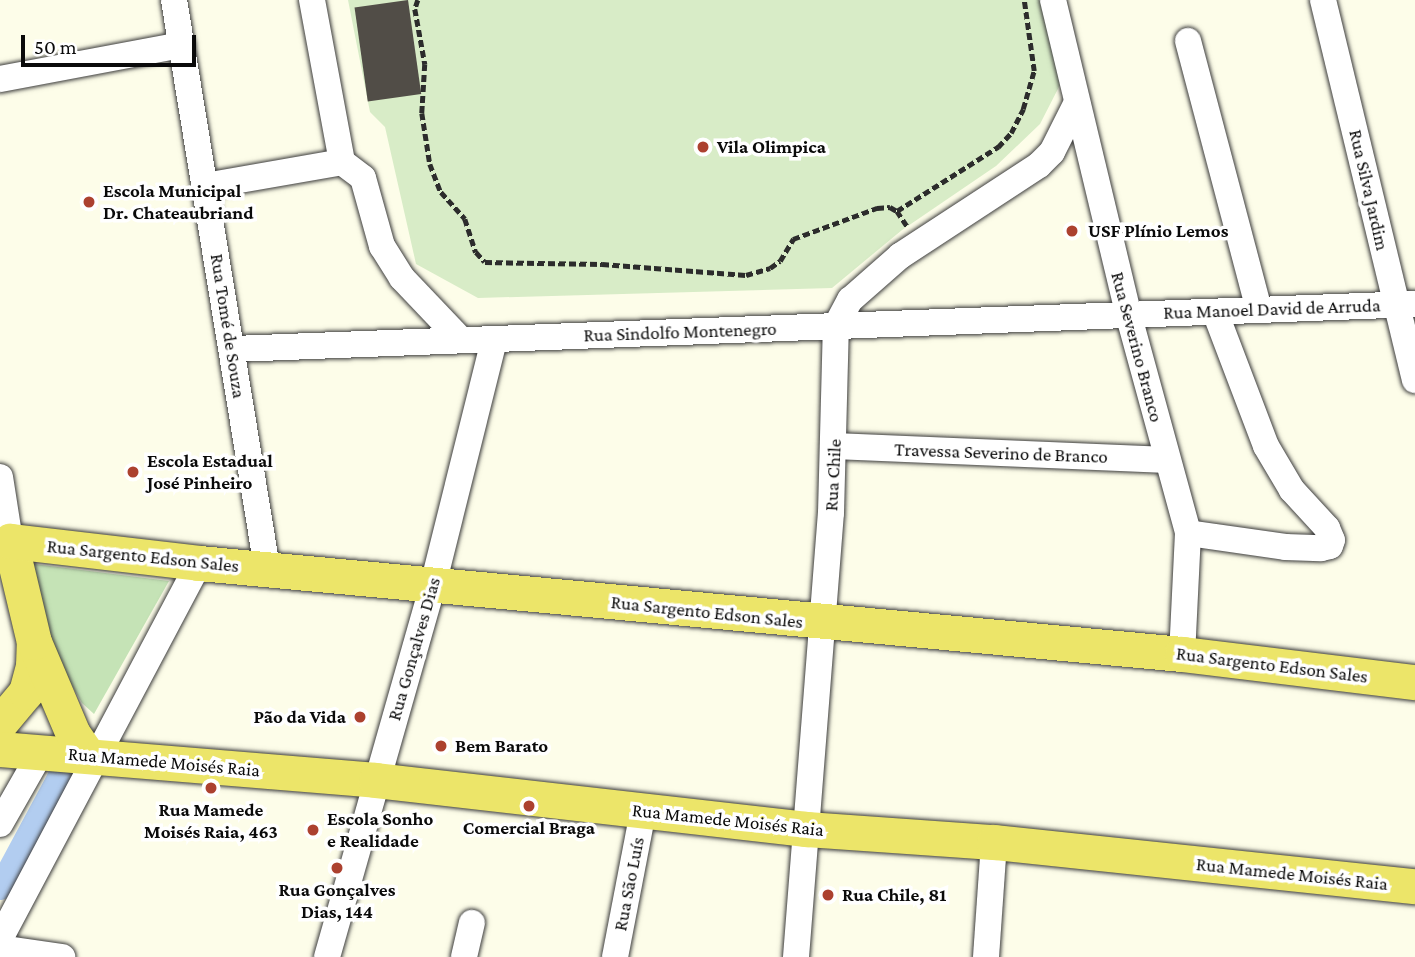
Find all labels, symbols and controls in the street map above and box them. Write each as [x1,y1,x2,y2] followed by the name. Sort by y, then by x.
[24,21,200,65] scale bar
[34,35,77,59] text: 50 m
[1344,127,1394,253] street label: Rua Silva Jardim
[717,136,826,158] place label: Vila Olimpica
[695,139,711,155] marker: Vila Olimpica
[103,180,254,224] place label: Escola Municipal Dr. Chateaubriand
[81,194,97,210] marker: Escola Municipal Dr. Chateaubriand
[1088,220,1228,242] place label: USF Plínio Lemos
[1062,221,1082,241] marker: USF Plínio Lemos
[205,252,251,400] street label: Rua Tomé de Souza
[1106,269,1168,425] street label: Rua Severino Branco
[1163,294,1381,324] street label: Rua Manoel David de Arruda
[583,317,777,347] street label: Rua Sindolfo Montenegro
[820,438,846,512] street label: Rua Chile
[894,438,1108,468] street label: Travessa Severino de Branco
[147,450,273,494] place label: Escola Estadual José Pinheiro
[125,464,141,480] marker: Escola Estadual José Pinheiro
[46,535,240,577] street label: Rua Sargento Edson Sales
[383,575,445,723] street label: Rua Gonçalves Dias
[610,591,804,633] street label: Rua Sargento Edson Sales
[1175,642,1369,688] street label: Rua Sargento Edson Sales
[253,706,346,728] place label: Pão da Vida
[352,709,368,725] marker: Pão da Vida
[455,735,548,757] place label: Bem Barato
[433,738,449,754] marker: Bem Barato
[67,742,261,782] street label: Rua Mamede Moisés Raia
[203,780,219,796] marker: Rua Mamede Moisés Raia, 463
[521,798,537,814] marker: Comercial Braga
[144,799,278,843] place label: Rua Mamede Moisés Raia, 463
[631,799,825,841] street label: Rua Mamede Moisés Raia
[327,808,433,852] place label: Escola Sonho e Realidade
[463,817,595,839] place label: Comercial Braga
[305,822,321,838] marker: Escola Sonho e Realidade
[609,835,649,933] street label: Rua São Luís
[1195,853,1389,895] street label: Rua Mamede Moisés Raia
[329,860,345,876] marker: Rua Gonçalves Dias, 144
[279,879,395,923] place label: Rua Gonçalves Dias, 144
[842,884,946,906] place label: Rua Chile, 81
[820,887,836,903] marker: Rua Chile, 81

